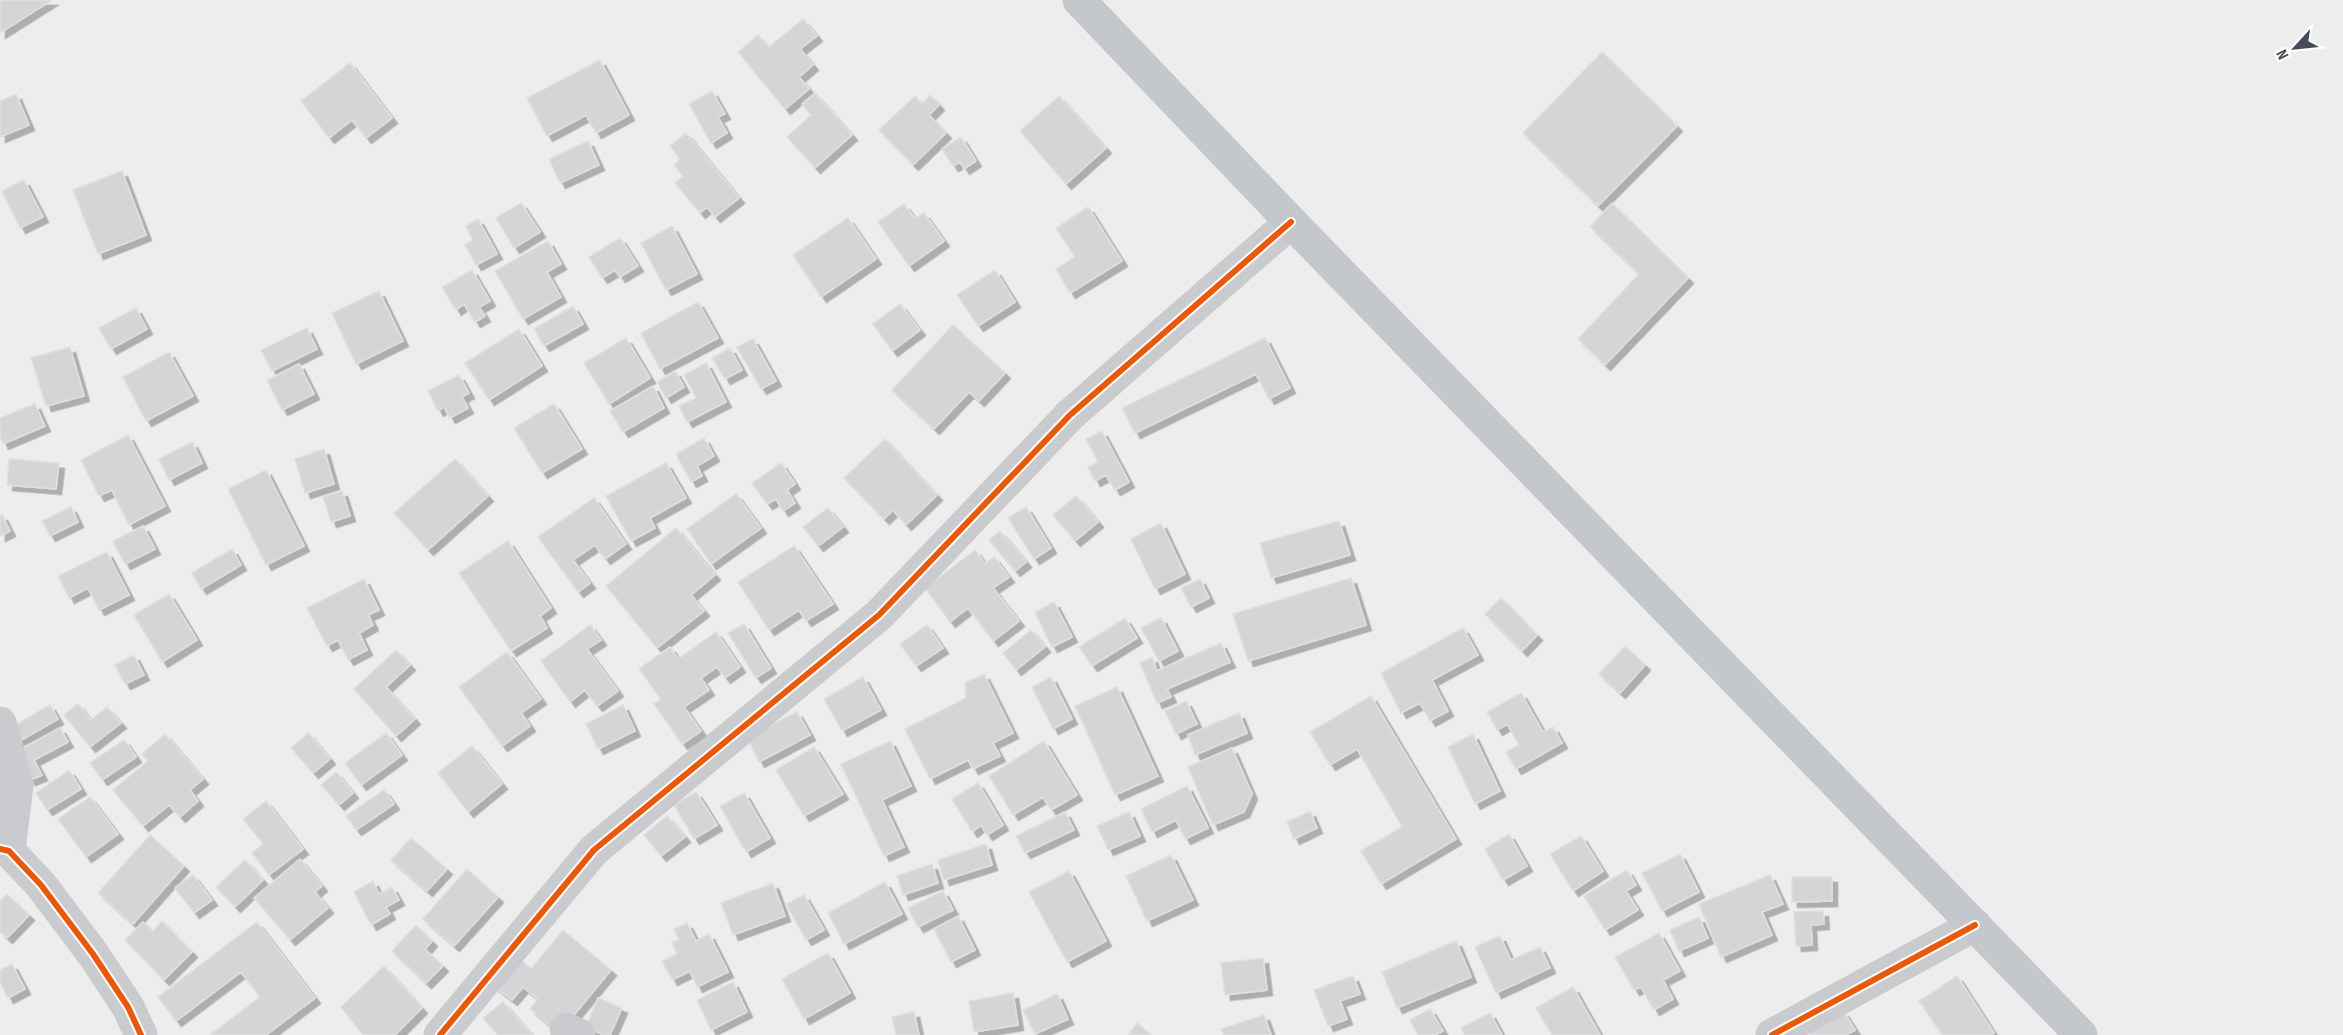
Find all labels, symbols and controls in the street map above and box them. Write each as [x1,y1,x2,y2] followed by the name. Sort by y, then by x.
[2265,18,2325,78] north arrow
[2273,46,2293,62] text: N

